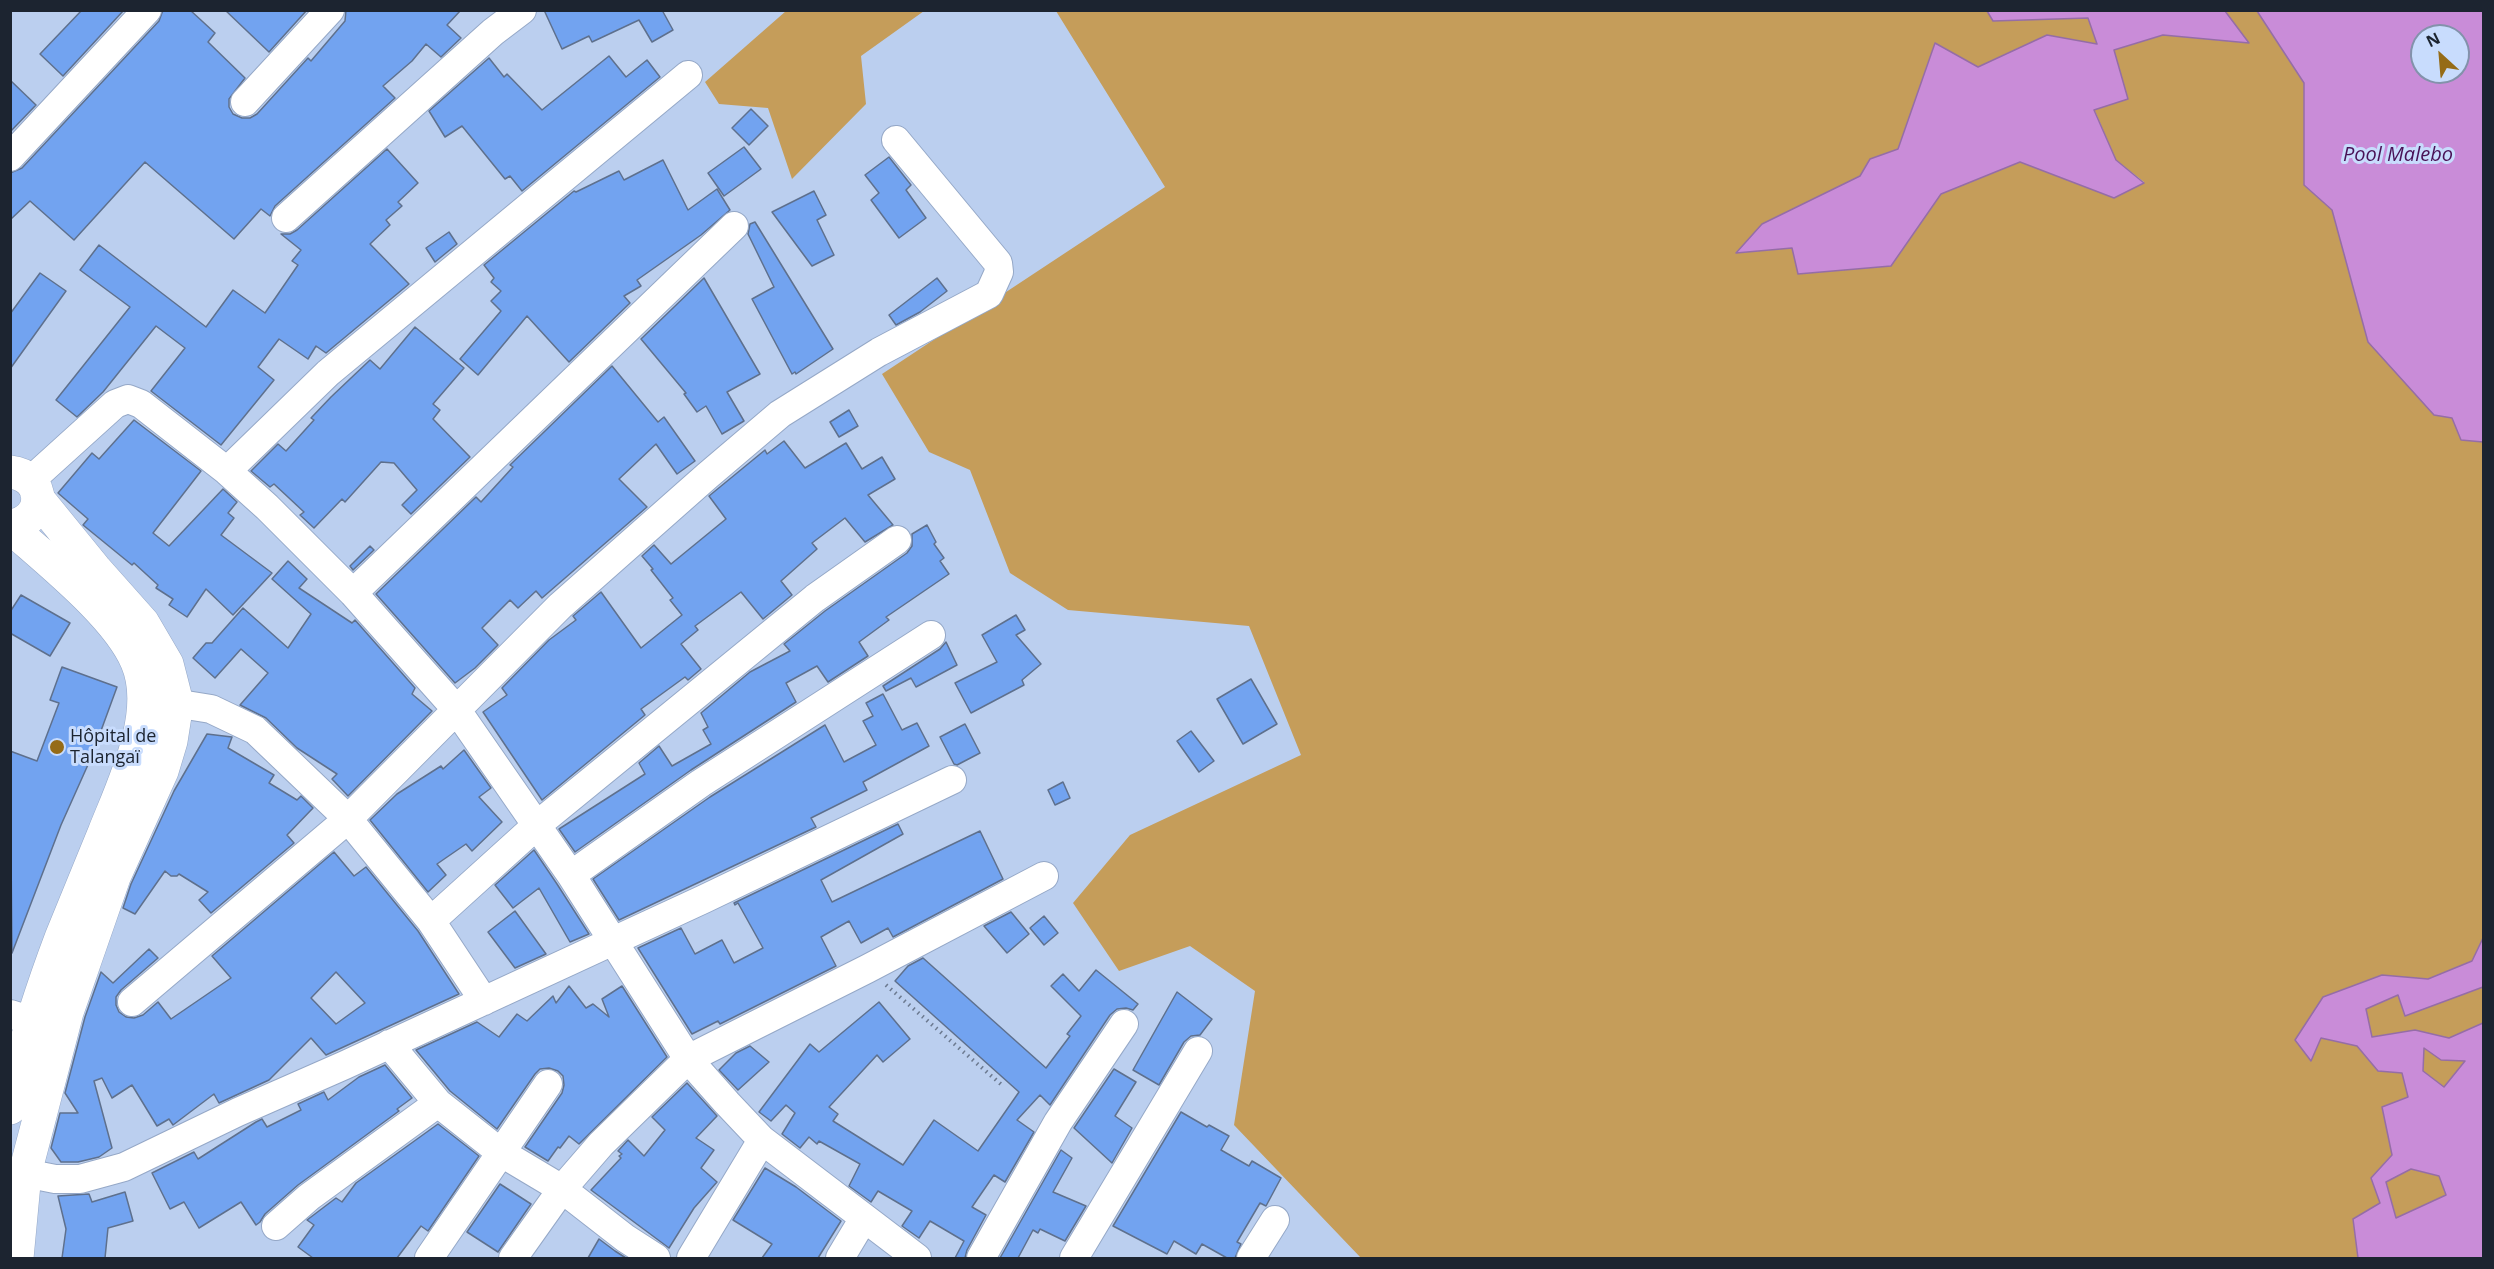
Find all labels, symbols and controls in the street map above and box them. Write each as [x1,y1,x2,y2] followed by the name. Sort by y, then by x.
[2410,24,2470,84] north arrow
[2422,27,2444,52] text: N
[2343,143,2453,167] water label: Pool Malebo
[70,726,156,768] place label: Hôpital de Talangaï
[48,738,66,756] marker: Hôpital de Talangaï

